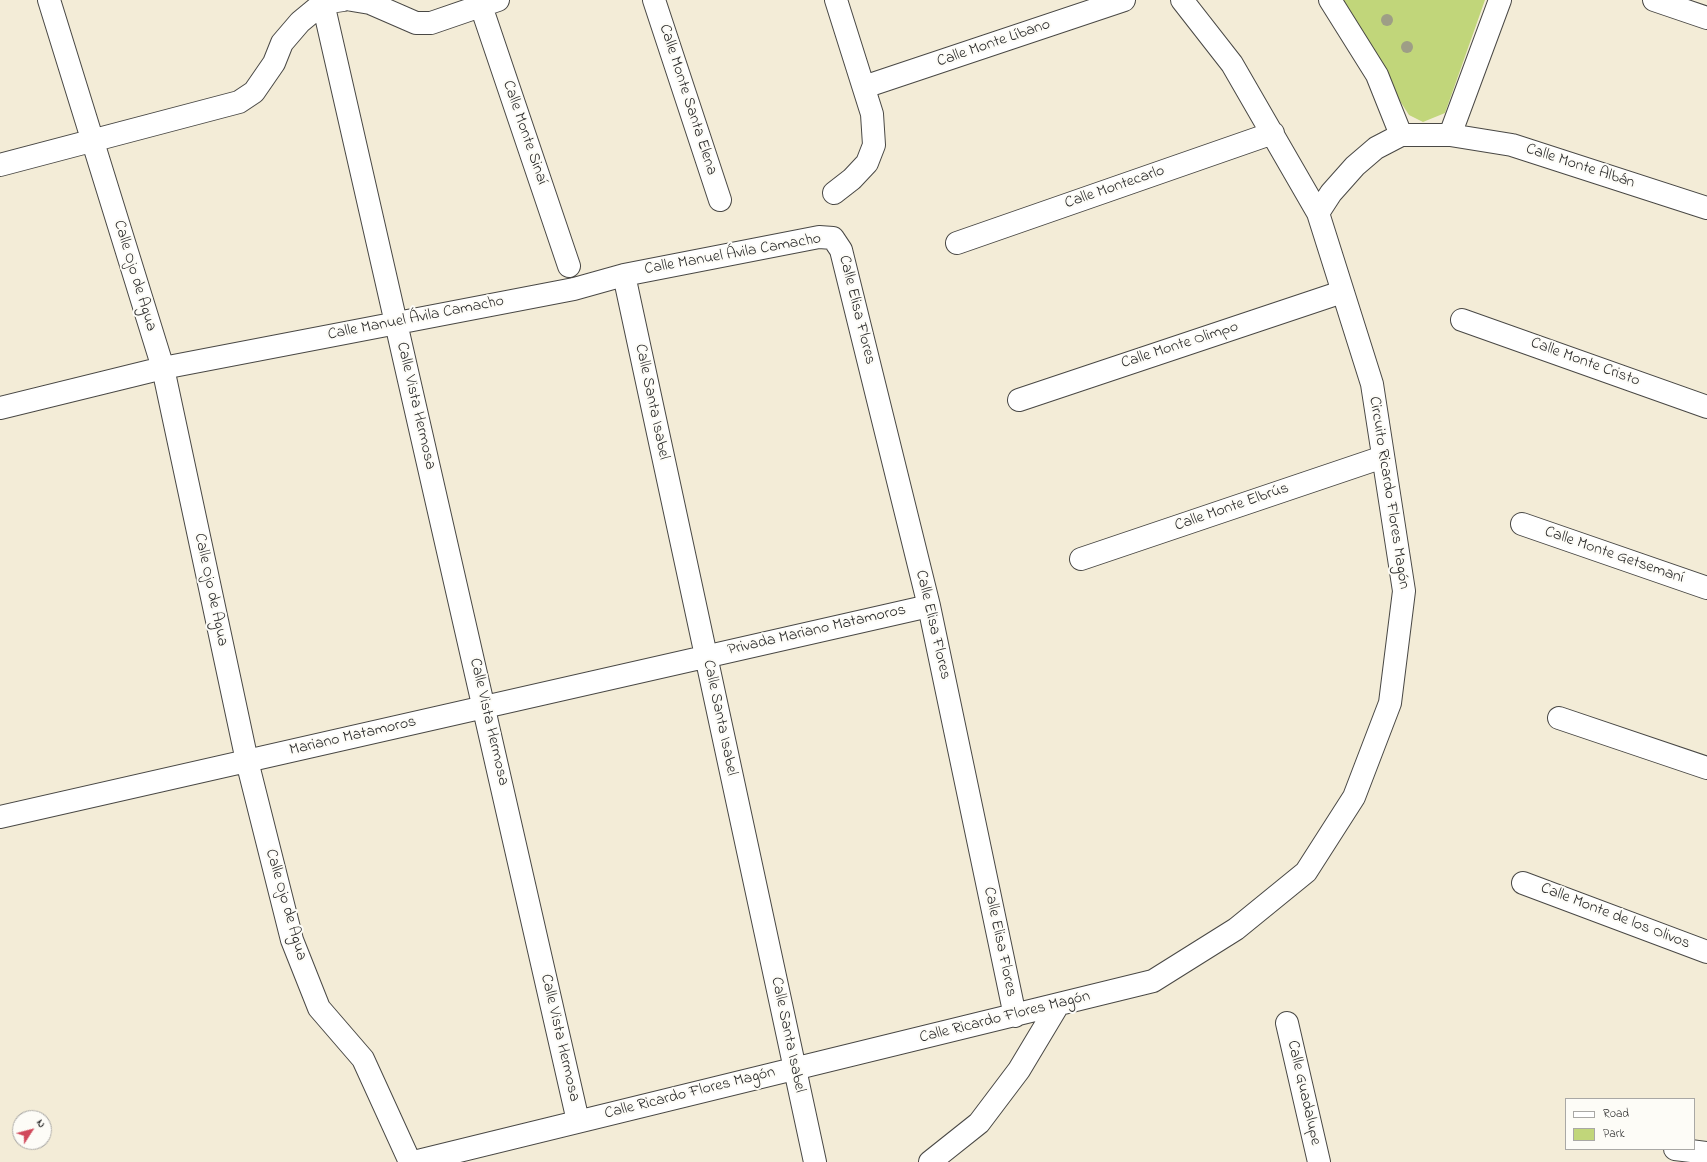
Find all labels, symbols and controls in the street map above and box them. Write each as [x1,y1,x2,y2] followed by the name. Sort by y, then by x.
[935,16,1053,72] street label: Calle Monte Líbano
[654,22,720,178] street label: Calle Monte Santa Elena
[497,78,551,188] street label: Calle Monte Sinaí
[1523,140,1637,194] street label: Calle Monte Albán
[1063,162,1167,214] street label: Calle Montecarlo
[108,218,160,334] street label: Calle Ojo de Agua
[643,230,823,280] street label: Calle Manuel Ávila Camacho
[833,254,879,366] street label: Calle Elisa Flores
[326,293,506,345] street label: Calle Manuel Ávila Camacho
[1119,318,1241,374] street label: Calle Monte Olimpo
[1528,334,1642,392] street label: Calle Monte Cristo
[391,340,439,472] street label: Calle Vista Hermosa
[629,342,673,462] street label: Calle Santa Isabel
[1363,395,1413,591] street label: Circuito Ricardo Flores Magón
[1172,479,1292,537] street label: Calle Monte Elbrús
[1542,523,1686,589] street label: Calle Monte Getsemaní
[189,532,231,648] street label: Calle Ojo de Agua
[910,568,954,682] street label: Calle Elisa Flores
[726,601,908,661] street label: Privada Mariano Matamoros
[464,656,512,788] street label: Calle Vista Hermosa
[697,658,741,778] street label: Calle Santa Isabel
[288,713,418,761] street label: Mariano Matamoros
[260,847,310,963] street label: Calle Ojo de Agua
[1538,880,1692,954] street label: Calle Monte de los Olivos
[978,885,1020,999] street label: Calle Elisa Flores
[535,972,583,1104] street label: Calle Vista Hermosa
[765,975,809,1095] street label: Calle Santa Isabel
[918,988,1092,1048] street label: Calle Ricardo Flores Magón
[1282,1039,1324,1147] street label: Calle Guadalupe
[603,1064,777,1124] street label: Calle Ricardo Flores Magón
[1565,1098,1695,1150] legend
[1603,1105,1629,1123] text: Road
[12,1110,52,1150] north arrow
[32,1116,50,1131] text: N
[1603,1125,1625,1143] text: Park

